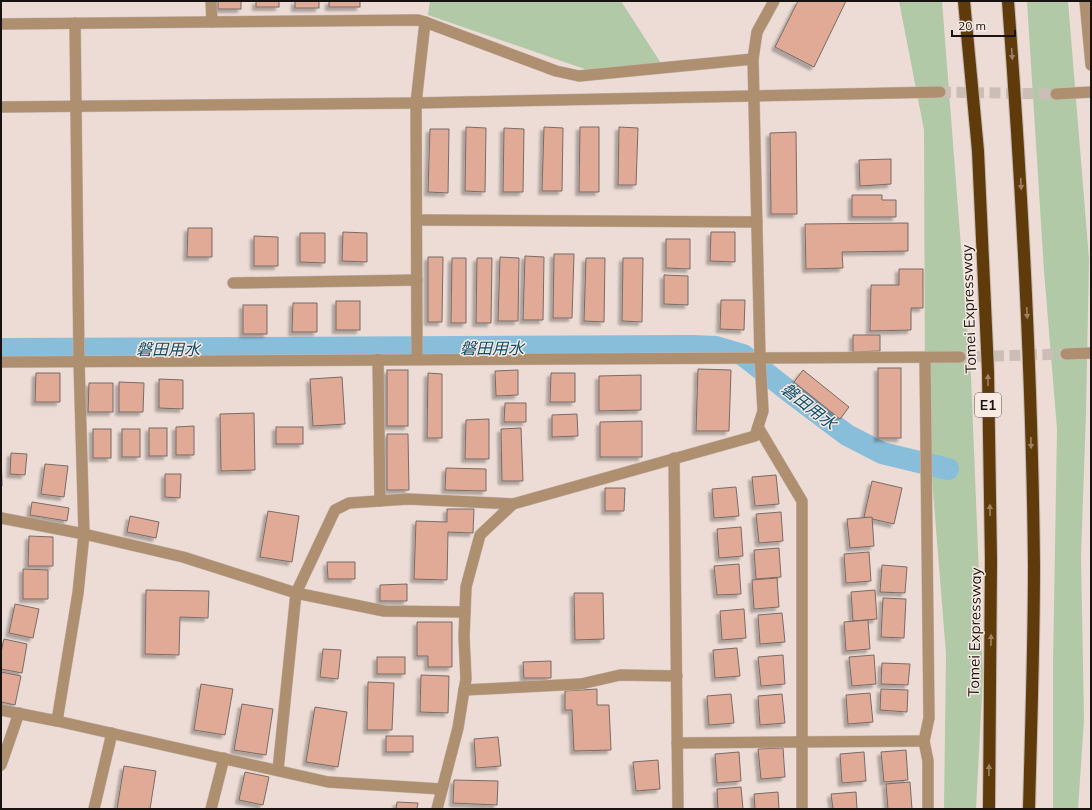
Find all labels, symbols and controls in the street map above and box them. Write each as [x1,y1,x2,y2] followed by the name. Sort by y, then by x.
[952,12,1015,38] scale bar
[958,18,986,33] text: 20 m
[1008,48,1015,60] one-way arrow
[1017,178,1024,190] one-way arrow
[957,244,980,374] street label: Tomei Expressway
[1024,307,1030,320] one-way arrow
[460,338,526,358] water label: 磐田用水
[136,339,202,359] water label: 磐田用水
[985,373,991,386] one-way arrow
[778,378,842,435] water label: 磐田用水
[975,393,1001,417] road number: E1
[1028,437,1035,449] one-way arrow
[987,504,994,516] one-way arrow
[964,567,985,697] street label: Tomei Expressway
[987,634,994,646] one-way arrow
[986,763,992,776] one-way arrow

